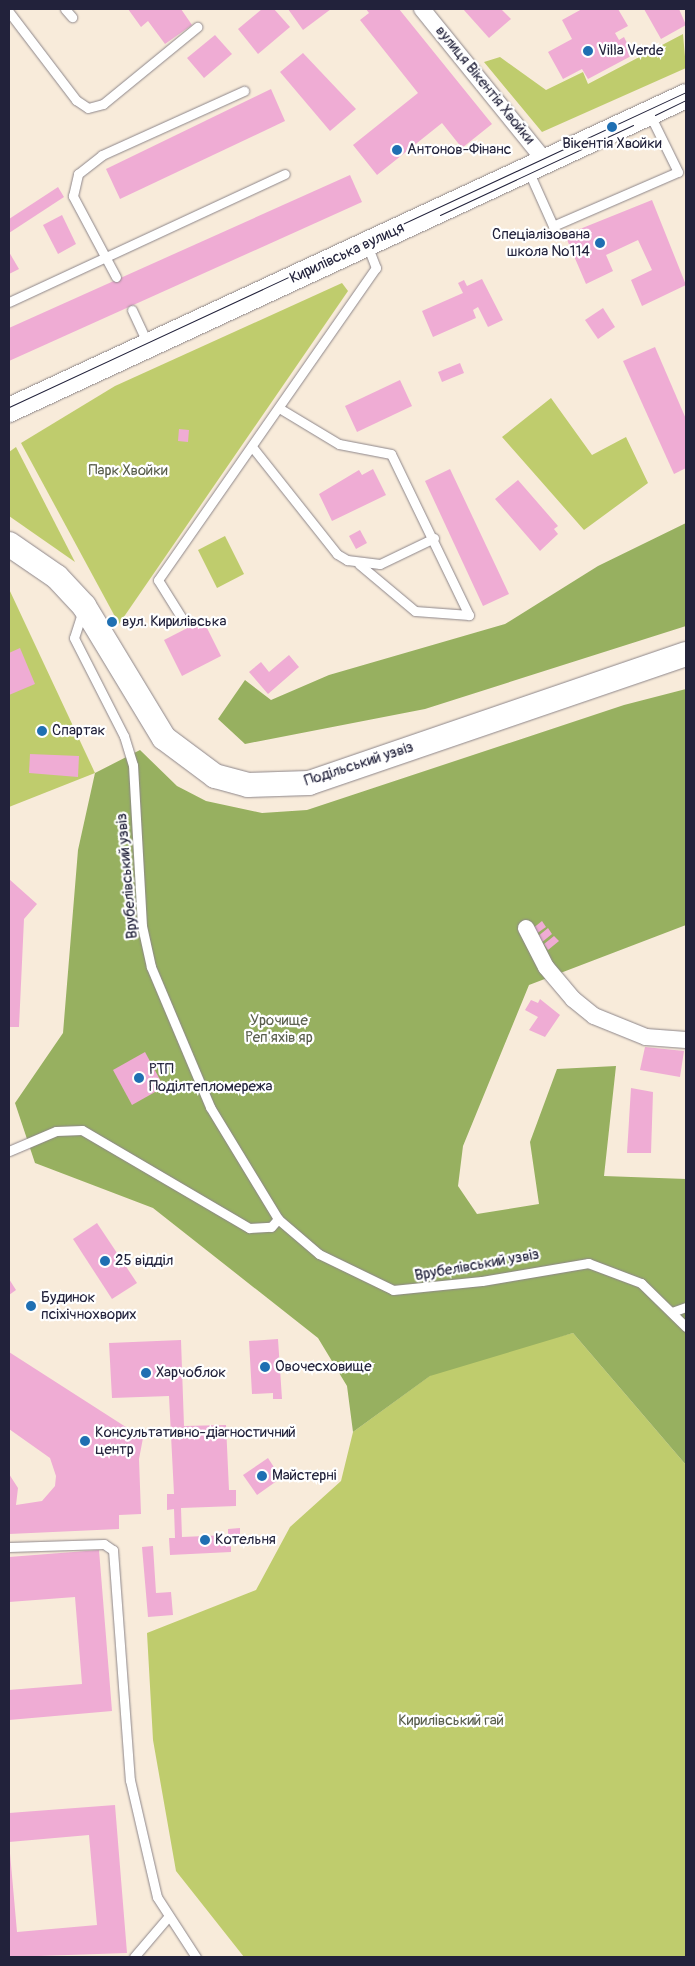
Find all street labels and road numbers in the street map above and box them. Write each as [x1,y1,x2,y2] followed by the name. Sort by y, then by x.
[432,22,538,148] street label: вулиця Вікентія Хвойки
[287,219,407,287] street label: Кирилівська вулиця
[302,738,416,790] street label: Подільський узвіз
[113,812,141,940] street label: Врубелівський узвіз
[413,1245,541,1285] street label: Врубелівський узвіз

